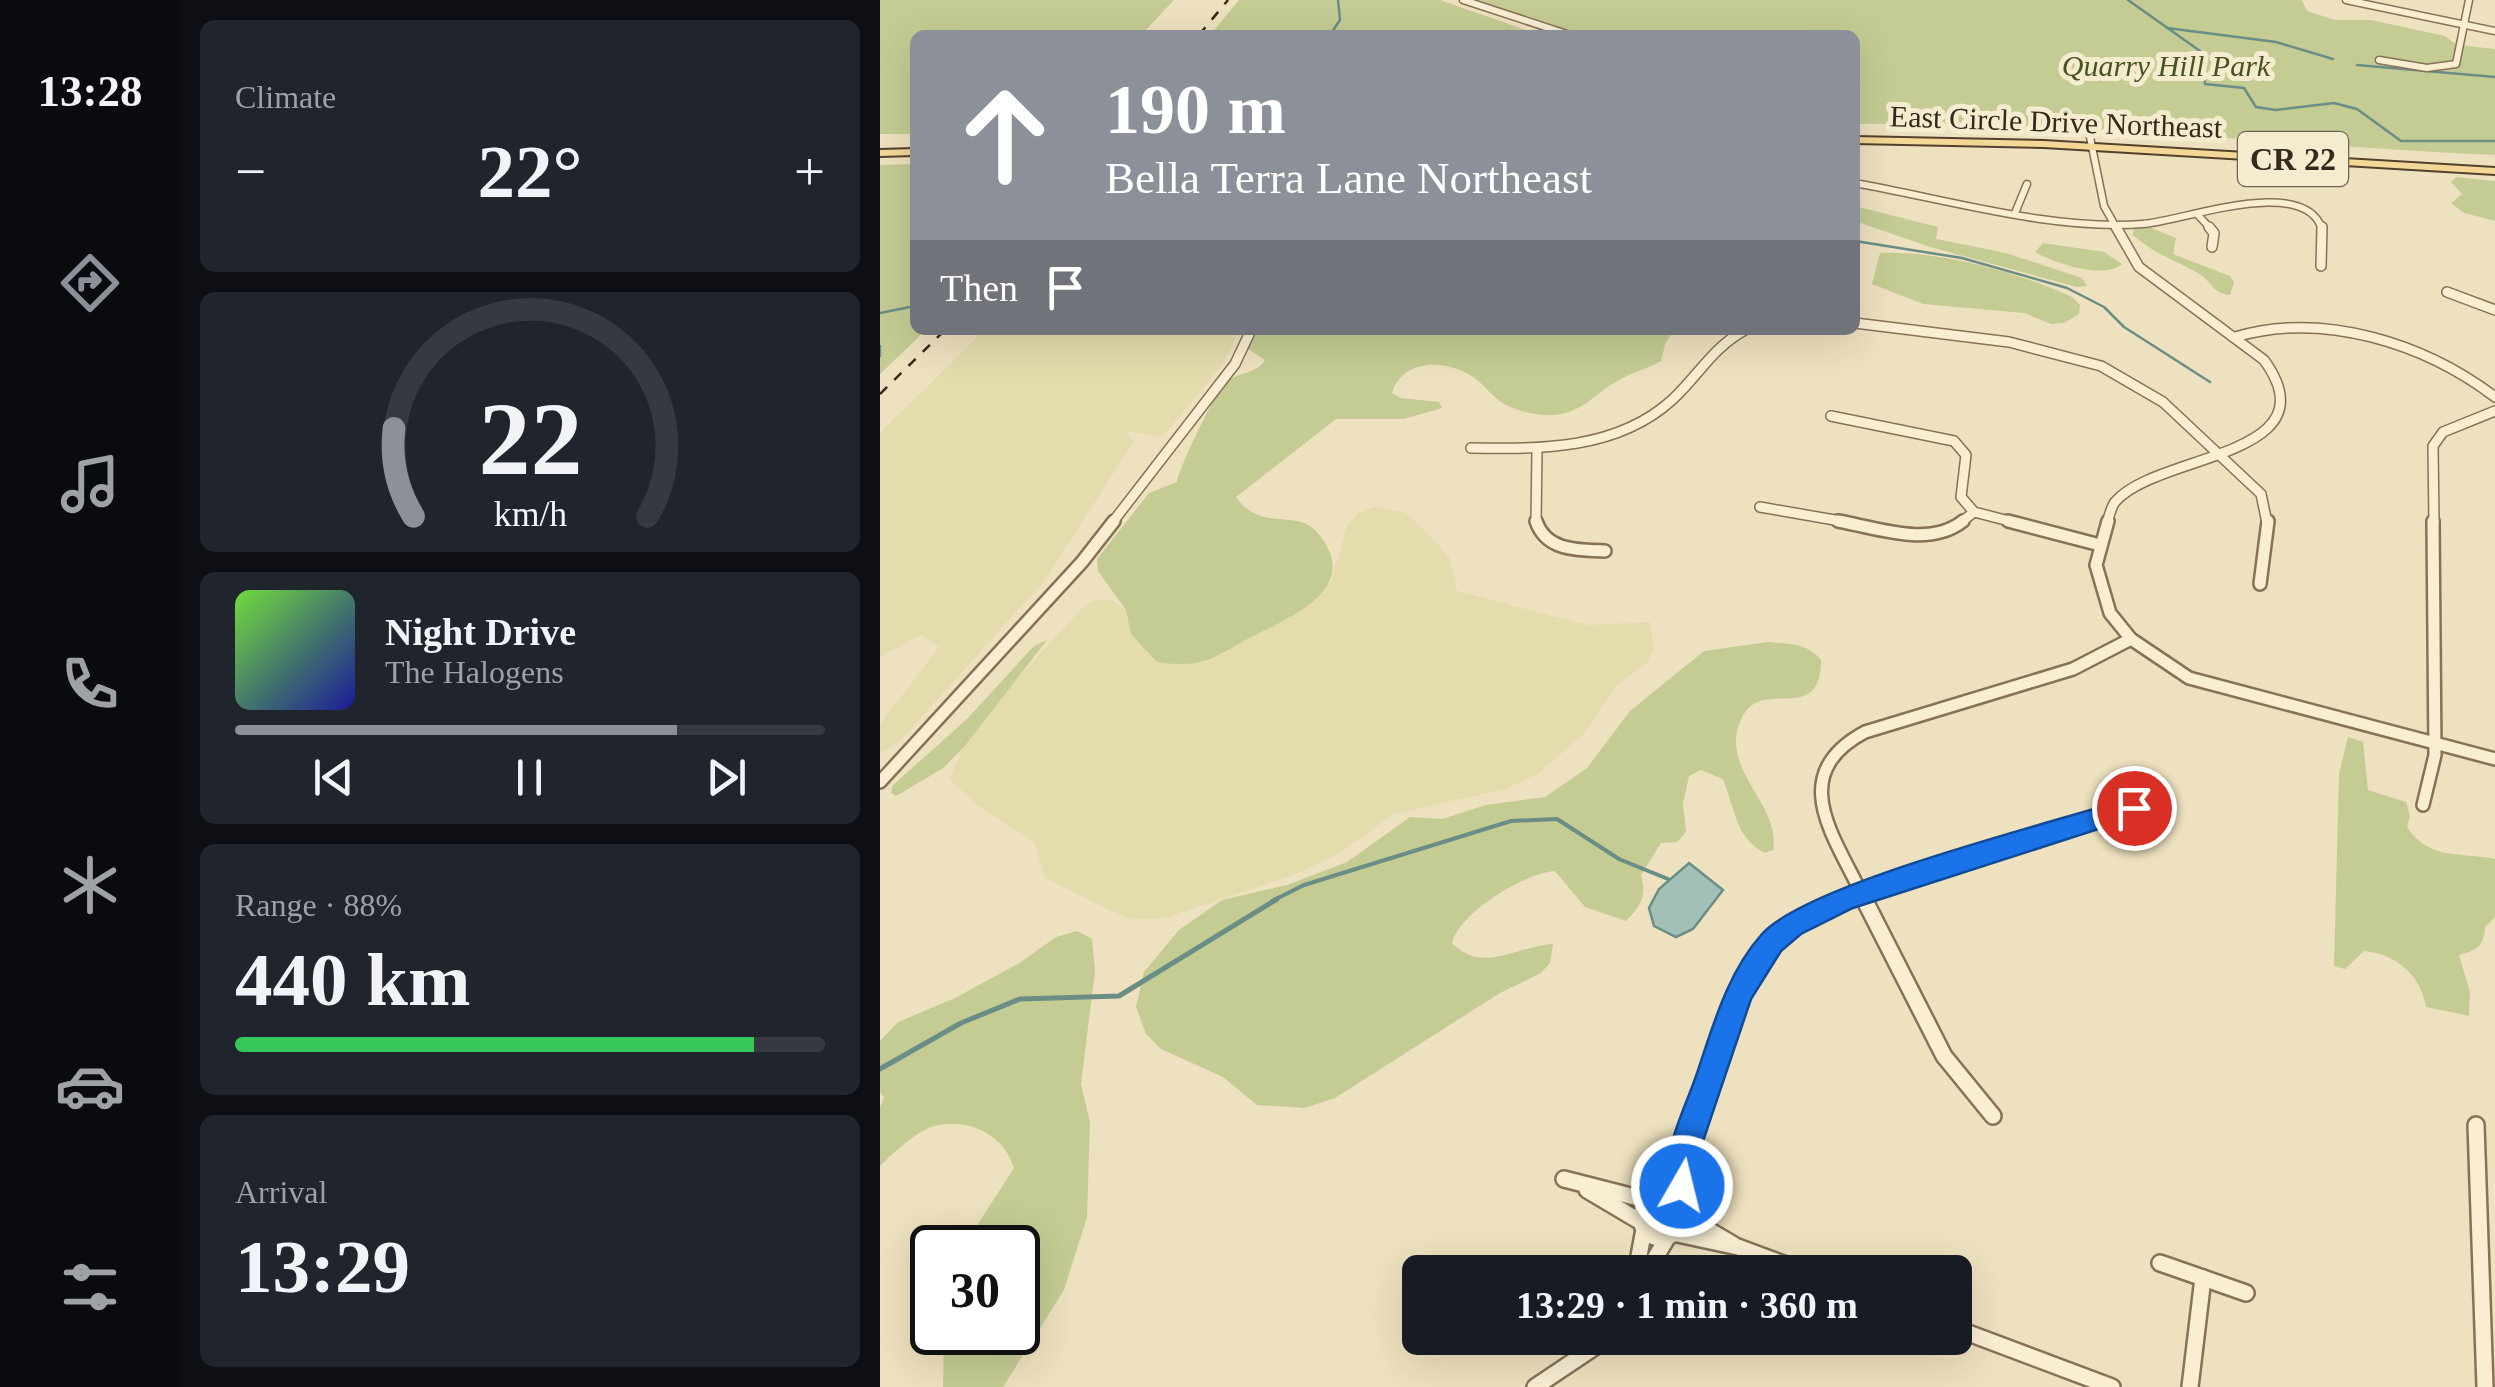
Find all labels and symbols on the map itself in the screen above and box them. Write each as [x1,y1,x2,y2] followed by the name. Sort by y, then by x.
[2062,49,2271,82] park label: Quarry Hill Park
[1889,99,2223,144] street label: East Circle Drive Northeast
[2238,132,2348,186] road number: CR 22
[2092,766,2177,851] pin
[1630,1134,1734,1238] position arrow
[910,1225,1040,1355] speed limit sign: 30

